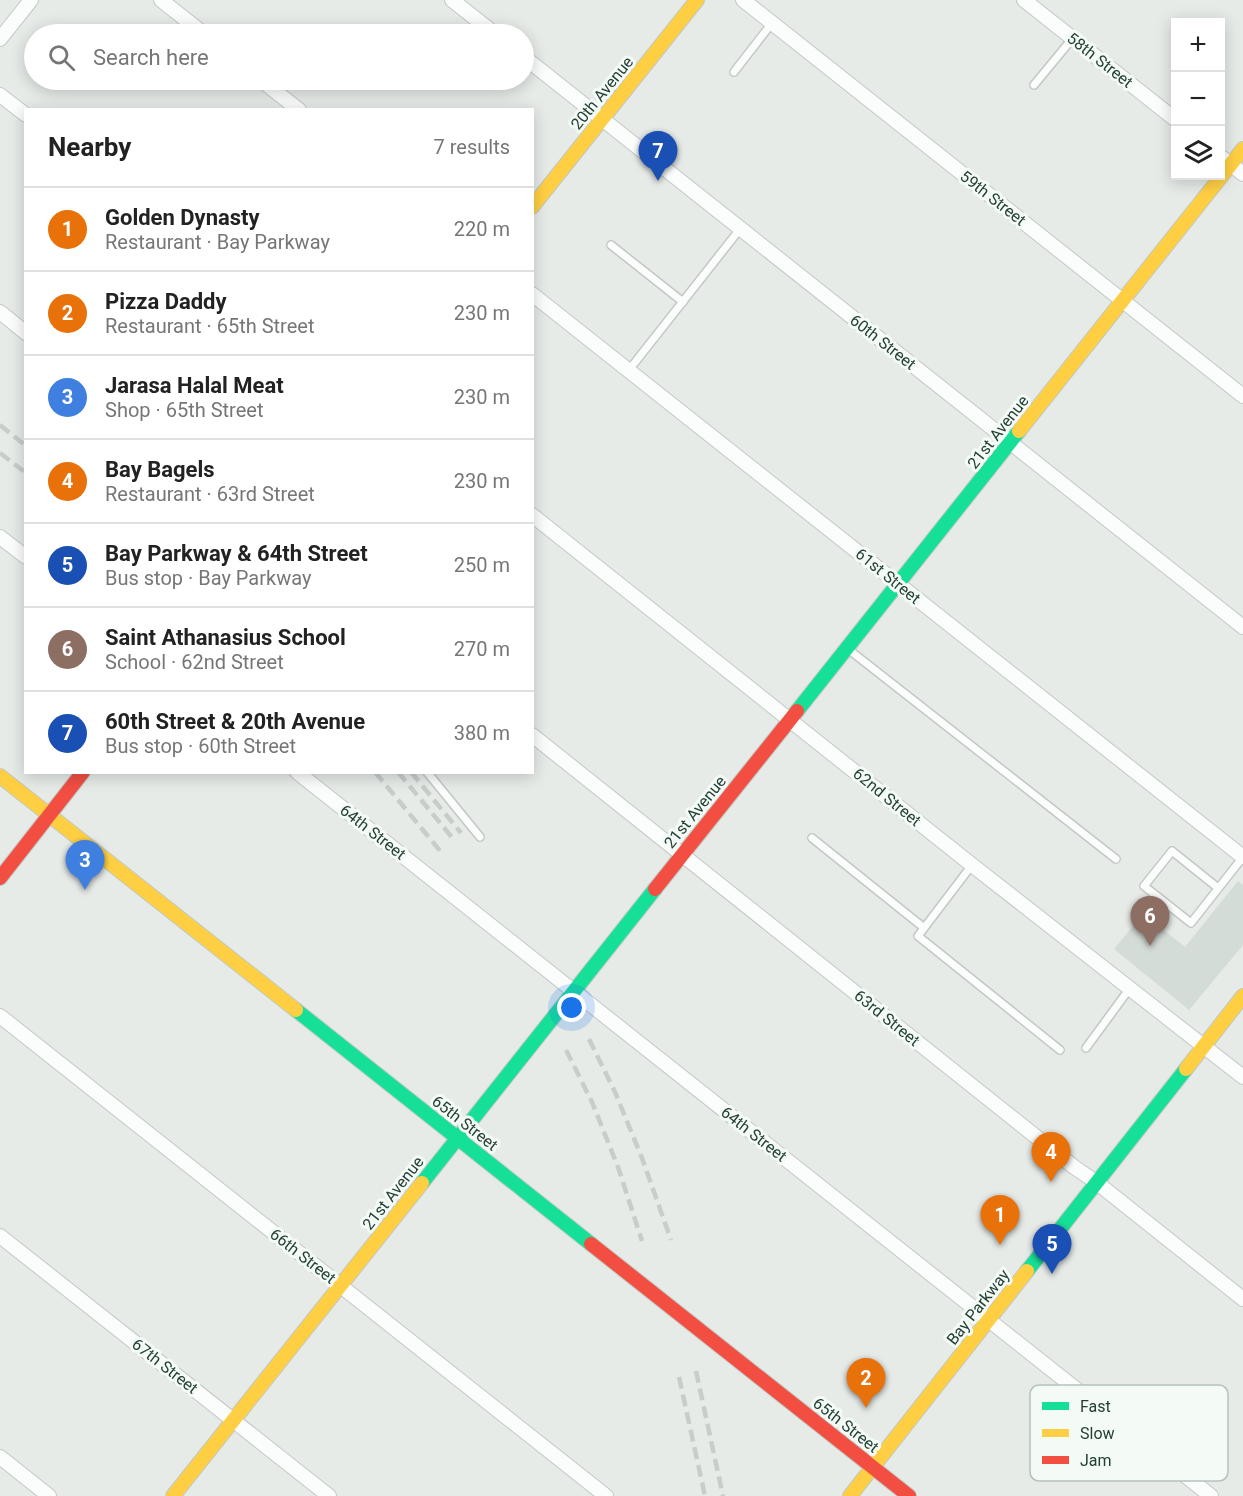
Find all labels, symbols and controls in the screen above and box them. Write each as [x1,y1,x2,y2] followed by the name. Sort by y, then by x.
[1171,18,1225,180] map controls
[1171,18,1225,72] button: +
[24,24,534,90] search box
[1063,28,1137,92] street label: 58th Street
[45,41,78,74] icon: search
[93,45,209,70] text: Search here
[567,53,637,133] street label: 20th Avenue
[1171,72,1225,126] button: −
[1171,126,1225,180] button: layers
[48,132,131,162] text: Nearby
[638,132,678,181] pin: 7
[434,135,510,159] text: 7 results
[956,166,1030,230] street label: 59th Street
[105,205,260,230] text: Golden Dynasty
[62,217,73,241] text: 1
[454,217,510,241] text: 220 m
[105,230,330,254] text: Restaurant · Bay Parkway
[105,289,227,314] text: Pizza Daddy
[62,301,73,325] text: 2
[454,301,510,325] text: 230 m
[846,310,920,374] street label: 60th Street
[105,314,314,338] text: Restaurant · 65th Street
[105,373,284,398] text: Jarasa Halal Meat
[62,385,73,409] text: 3
[454,385,510,409] text: 230 m
[963,392,1033,472] street label: 21st Avenue
[105,398,263,422] text: Shop · 65th Street
[105,457,215,482] text: Bay Bagels
[62,469,73,493] text: 4
[454,469,510,493] text: 230 m
[105,482,315,506] text: Restaurant · 63rd Street
[105,541,368,566] text: Bay Parkway & 64th Street
[852,544,924,608] street label: 61st Street
[62,553,73,577] text: 5
[454,553,510,577] text: 250 m
[105,566,311,590] text: Bus stop · Bay Parkway
[105,625,346,650] text: Saint Athanasius School
[62,637,73,661] text: 6
[454,637,510,661] text: 270 m
[105,650,284,674] text: School · 62nd Street
[105,709,365,734] text: 60th Street & 20th Avenue
[62,721,73,745] text: 7
[454,721,510,745] text: 380 m
[105,734,296,758] text: Bus stop · 60th Street
[849,764,925,830] street label: 62nd Street
[660,772,730,852] street label: 21st Avenue
[336,800,410,864] street label: 64th Street
[66,840,104,890] pin: 3
[1130,896,1170,946] pin: 6
[851,986,923,1050] street label: 63rd Street
[557,993,586,1022] your location
[428,1091,502,1155] street label: 65th Street
[717,1102,791,1166] street label: 64th Street
[1032,1132,1070,1182] pin: 4
[358,1153,428,1233] street label: 21st Avenue
[980,1196,1020,1245] pin: 1
[266,1224,340,1288] street label: 66th Street
[1032,1224,1072,1274] pin: 5
[943,1265,1014,1349] street label: Bay Parkway
[128,1334,202,1398] street label: 67th Street
[846,1358,886,1408] pin: 2
[1030,1385,1228,1481] legend
[809,1393,883,1457] street label: 65th Street
[1080,1397,1111,1416] text: Fast
[1080,1424,1115,1443] text: Slow
[1080,1451,1112,1470] text: Jam

